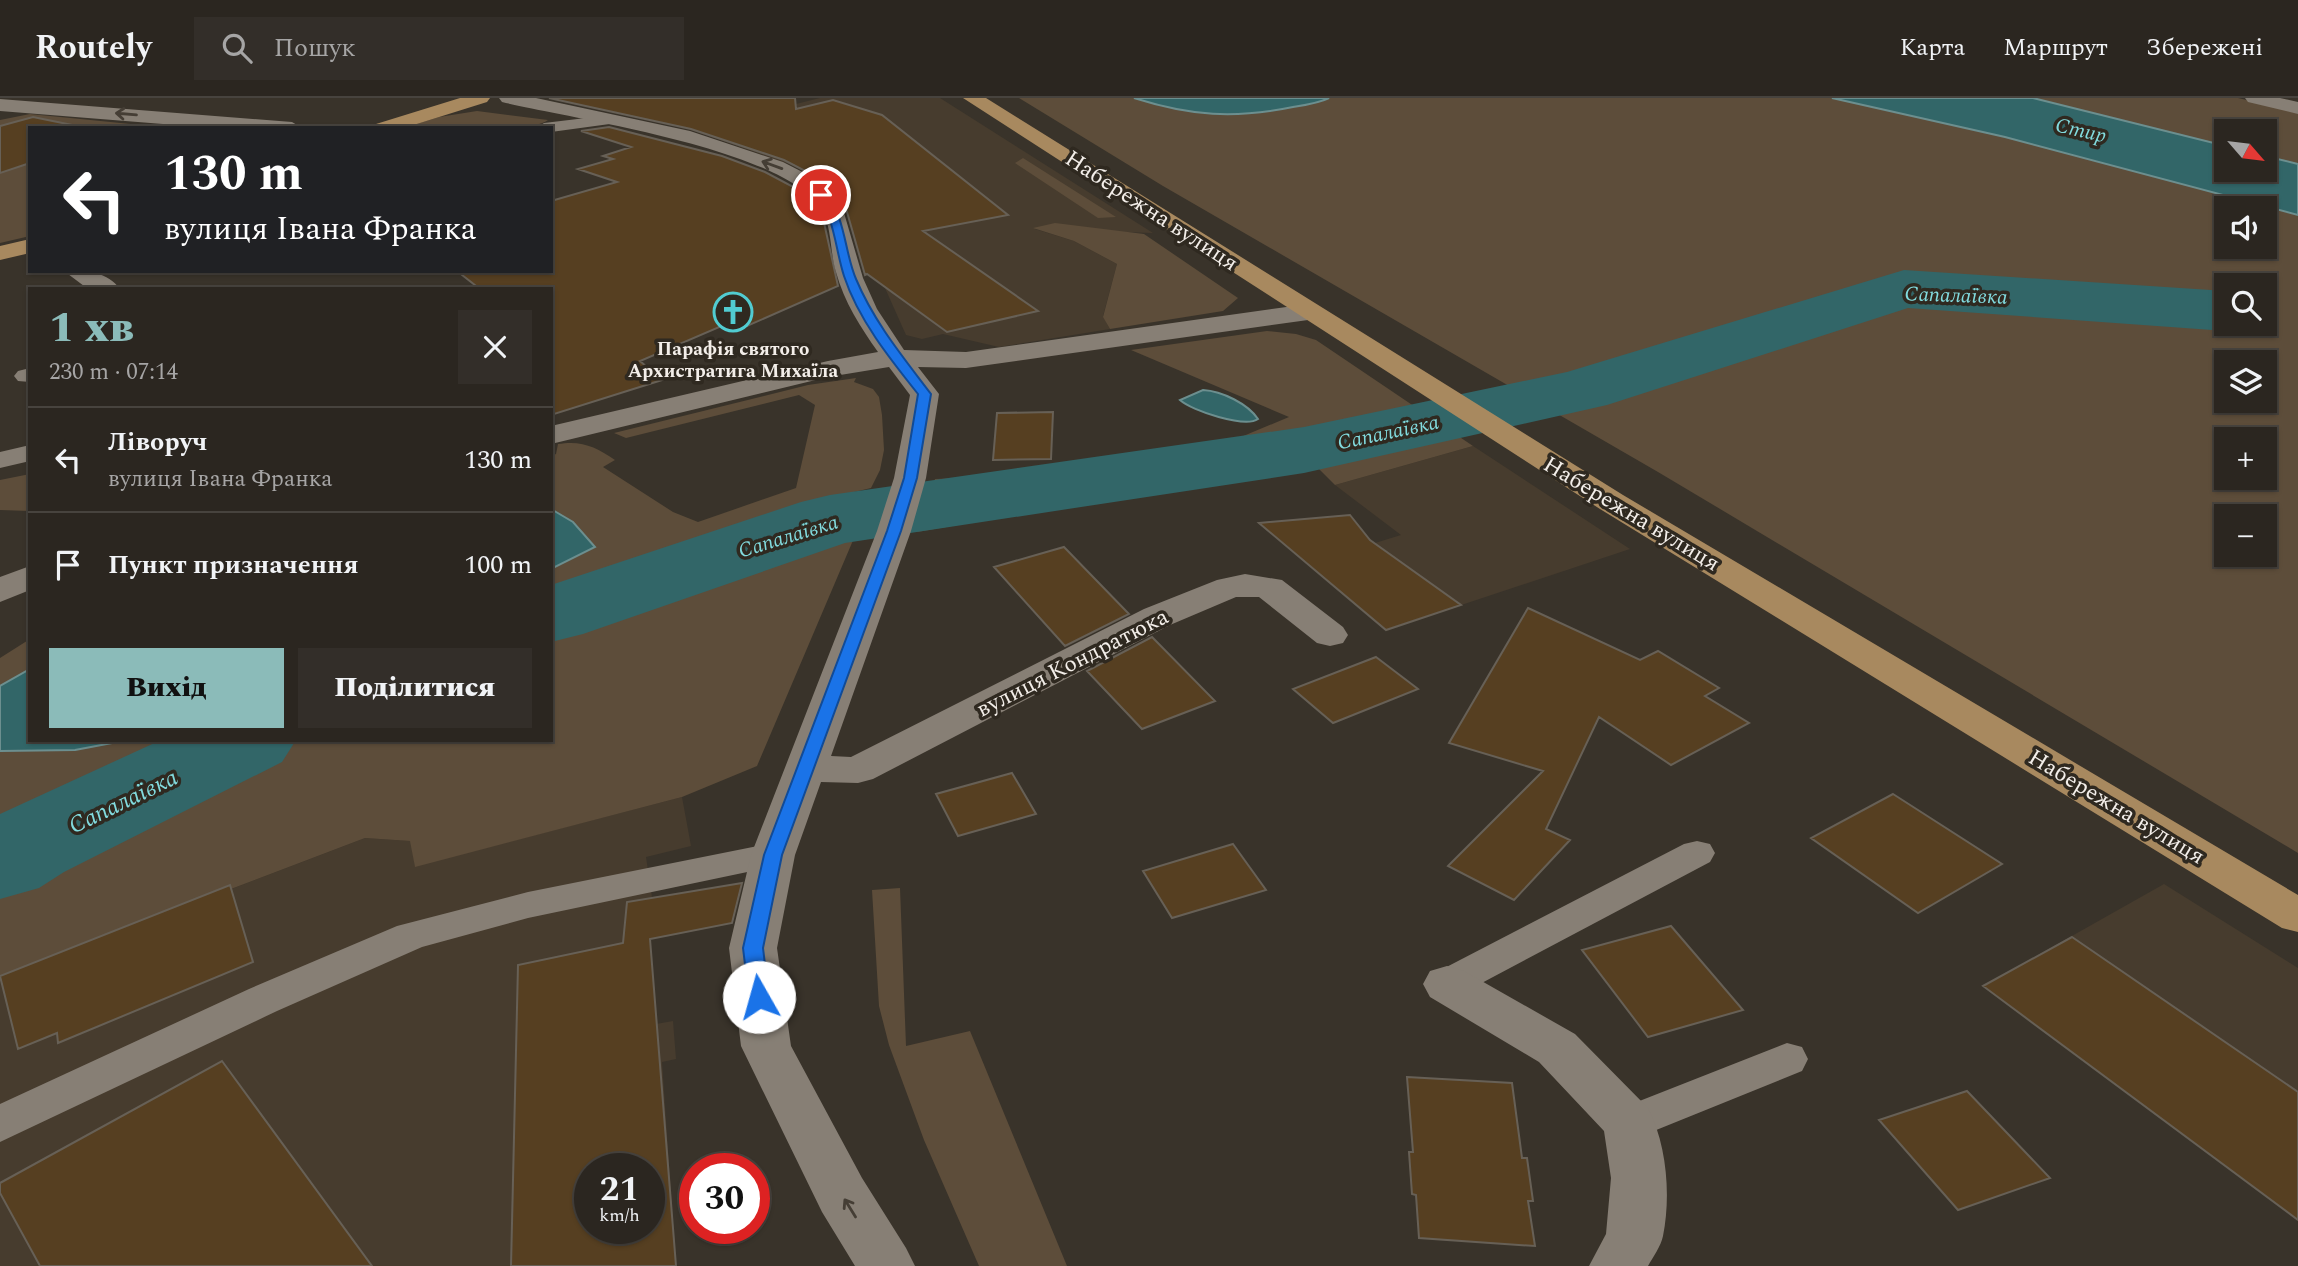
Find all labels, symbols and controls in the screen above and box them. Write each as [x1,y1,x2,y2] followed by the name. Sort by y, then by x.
[194,17,684,80] search box
[35,23,152,73] text: Routely
[274,28,356,68] text: Пошук
[218,29,256,67] icon: search
[1900,30,1965,66] text: Карта
[2003,30,2108,66] text: Маршрут
[2146,30,2263,66] text: Збережені
[115,107,138,120] one-way arrow
[2052,110,2110,152] water label: Стир
[2214,119,2277,182] north arrow
[2214,119,2277,567] map controls
[164,137,303,212] text: 130 m
[1057,142,1245,281] street label: Набережна вулиця
[49,154,140,245] icon: left
[761,158,783,171] one-way arrow
[791,165,851,225] pin
[802,176,840,214] icon: arrive
[2214,196,2277,259] button: sound
[164,205,476,254] text: вулиця Івана Франка
[2214,273,2277,336] button: search
[1904,278,2008,314] water label: Сапалаївка
[712,291,754,333] church icon: Парафія святого Архистратига Михаїла
[49,297,134,360] text: 1 хв
[458,310,532,384] button: close
[628,335,838,386] place label: Парафія святого Архистратига Михаїла
[2214,350,2277,413] button: layers
[49,355,178,390] text: 230 m · 07:14
[1334,407,1442,459] water label: Сапалаївка
[108,422,207,462] text: Ліворуч
[2214,427,2277,490] button: +
[464,440,532,480] text: 130 m
[49,441,87,479] icon: left
[1536,448,1726,581] street label: Набережна вулиця
[108,462,333,497] text: вулиця Івана Франка
[2214,504,2277,567] button: −
[734,506,843,567] water label: Сапалаївка
[108,545,359,585] text: Пункт призначення
[464,545,532,585] text: 100 m
[49,546,87,584] icon: arrive
[970,600,1175,727] street label: вулиця Кондратюка
[49,648,284,728] button: Вихід
[298,648,532,728] button: Поділитися
[2021,741,2211,874] street label: Набережна вулиця
[63,760,184,844] water label: Сапалаївка
[722,960,796,1034] position arrow
[679,1153,770,1244] speed limit sign: 30
[600,1163,639,1216] text: 21
[843,1198,857,1218] one-way arrow
[599,1202,640,1229] text: km/h

